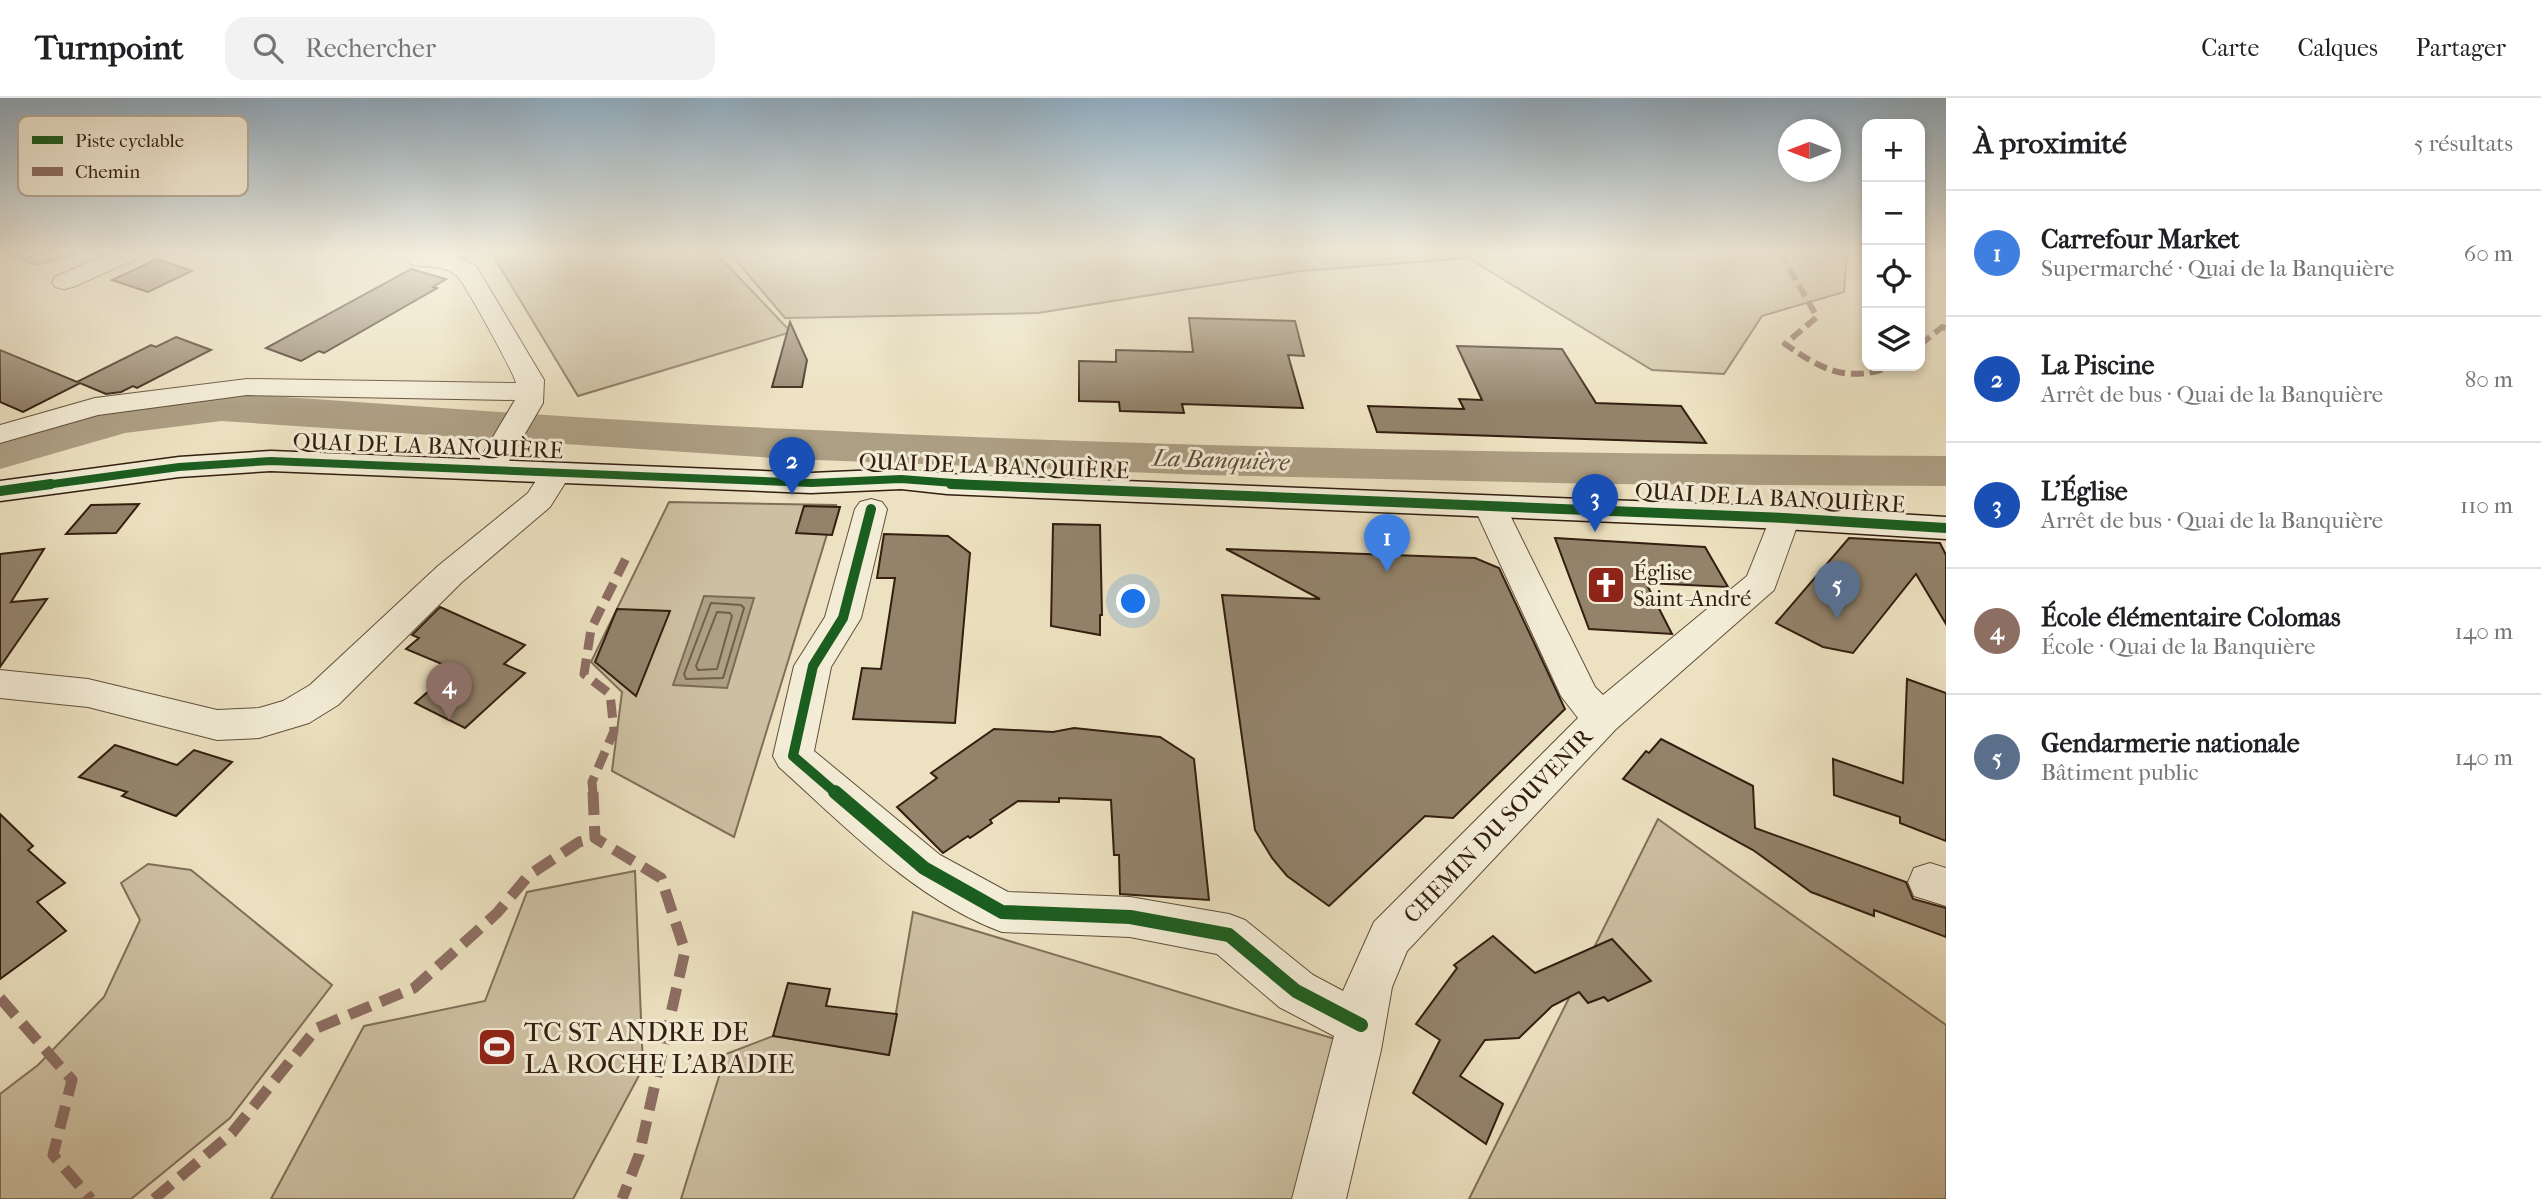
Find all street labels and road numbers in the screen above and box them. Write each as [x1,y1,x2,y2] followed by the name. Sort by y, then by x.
[292,428,564,464] street label: QUAI DE LA BANQUIÈRE
[858,448,1130,484] street label: QUAI DE LA BANQUIÈRE
[1634,477,1906,519] street label: QUAI DE LA BANQUIÈRE
[1398,722,1599,929] street label: CHEMIN DU SOUVENIR

